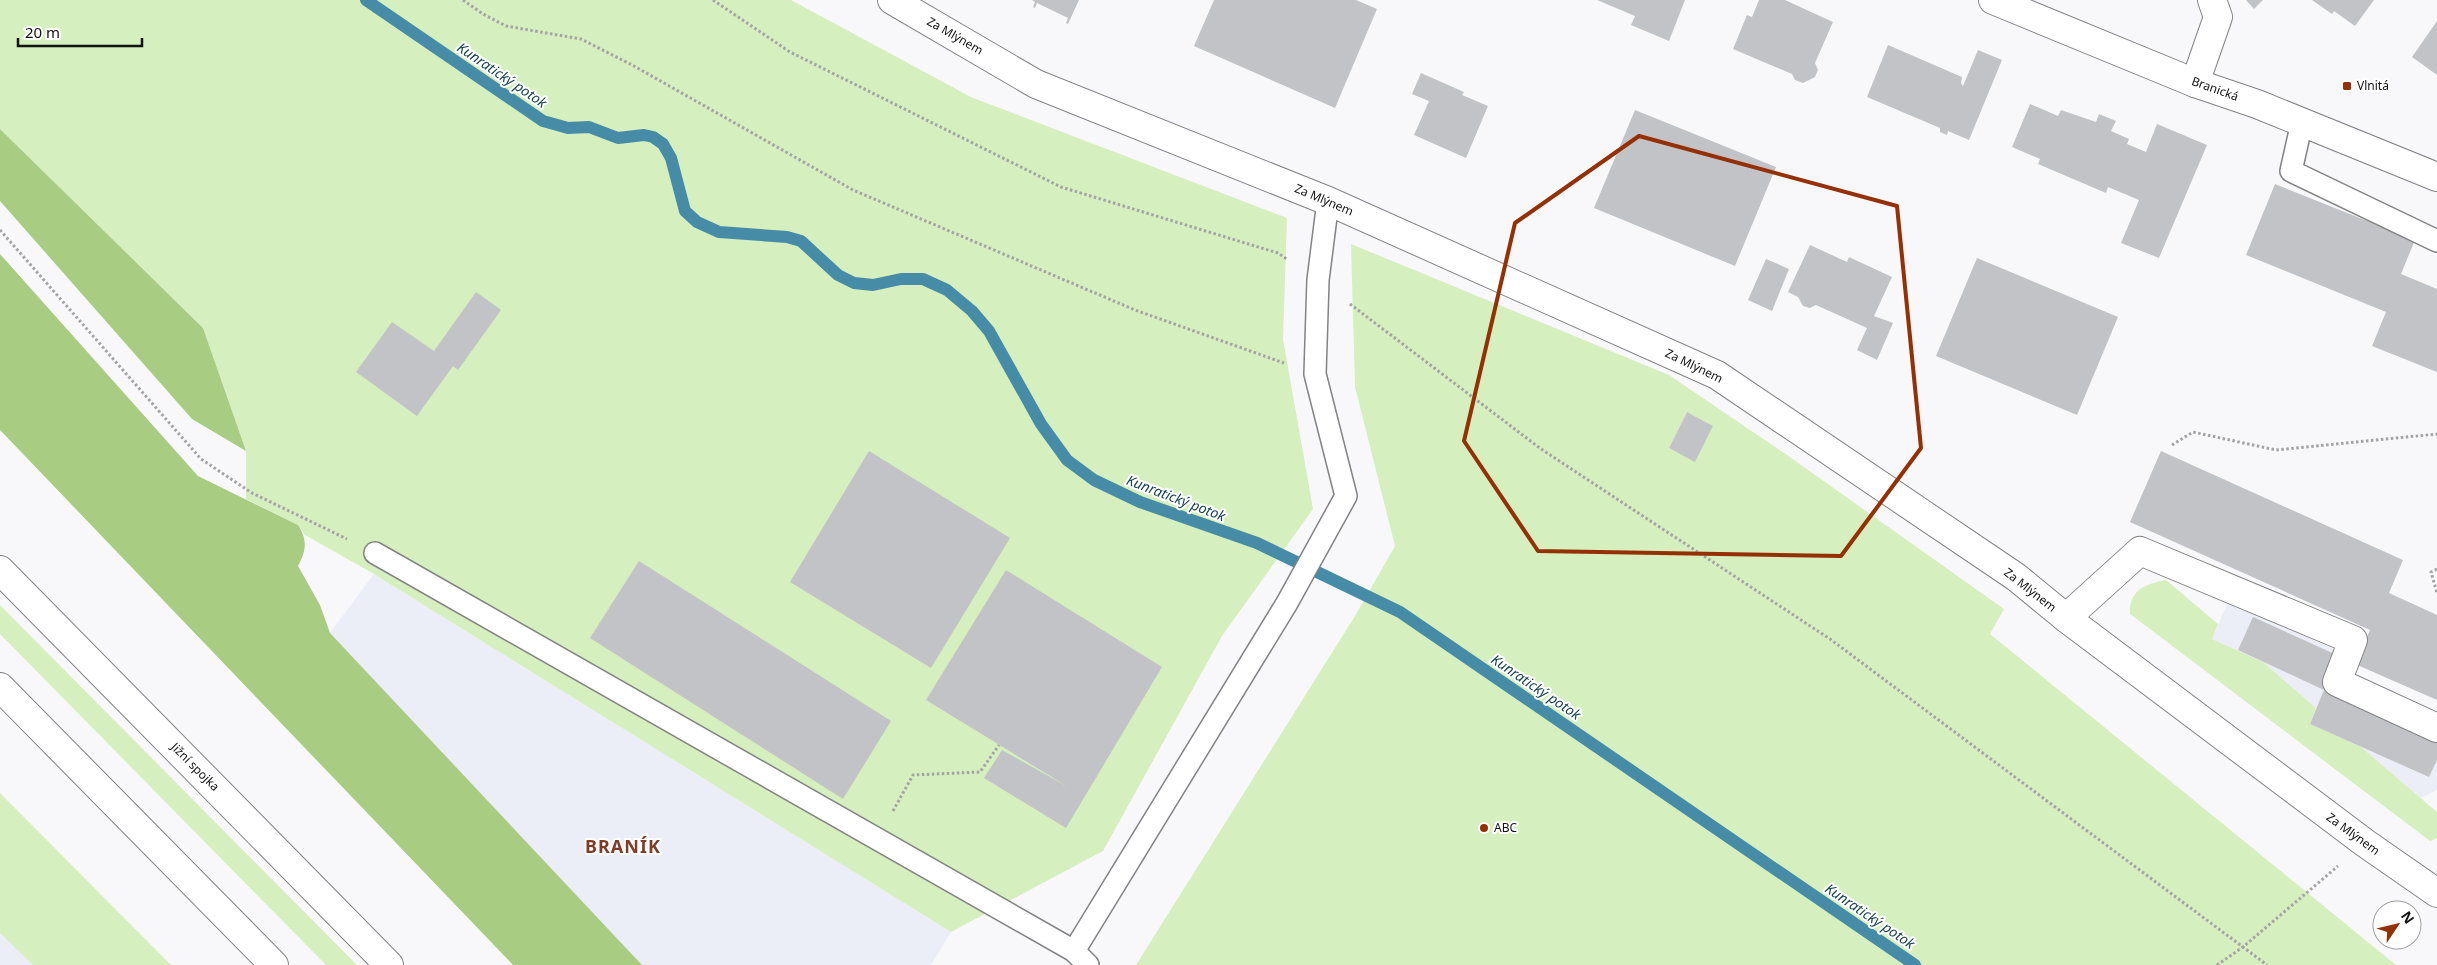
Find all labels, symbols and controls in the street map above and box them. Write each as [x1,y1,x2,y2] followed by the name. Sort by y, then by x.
[924,13,986,58] street label: Za Mlýnem
[18,15,141,47] scale bar
[25,22,60,42] text: 20 m
[454,37,552,112] water label: Kunratický potok
[2189,72,2241,105] street label: Branická
[2357,77,2389,94] place label: Vlnitá
[2341,80,2353,92] marker: Vlnitá
[1292,180,1356,220] street label: Za Mlýnem
[1663,344,1726,387] street label: Za Mlýnem
[1124,470,1229,526] water label: Kunratický potok
[2001,564,2060,615] street label: Za Mlýnem
[1488,649,1586,724] water label: Kunratický potok
[167,738,223,795] street label: Jižní spojka
[2323,808,2383,859] street label: Za Mlýnem
[1494,819,1517,836] place label: ABC
[1478,822,1490,834] marker: ABC
[585,834,661,858] district label: BRANÍK
[1822,878,1920,953] water label: Kunratický potok
[2372,900,2422,950] north arrow
[2397,907,2419,927] text: N

